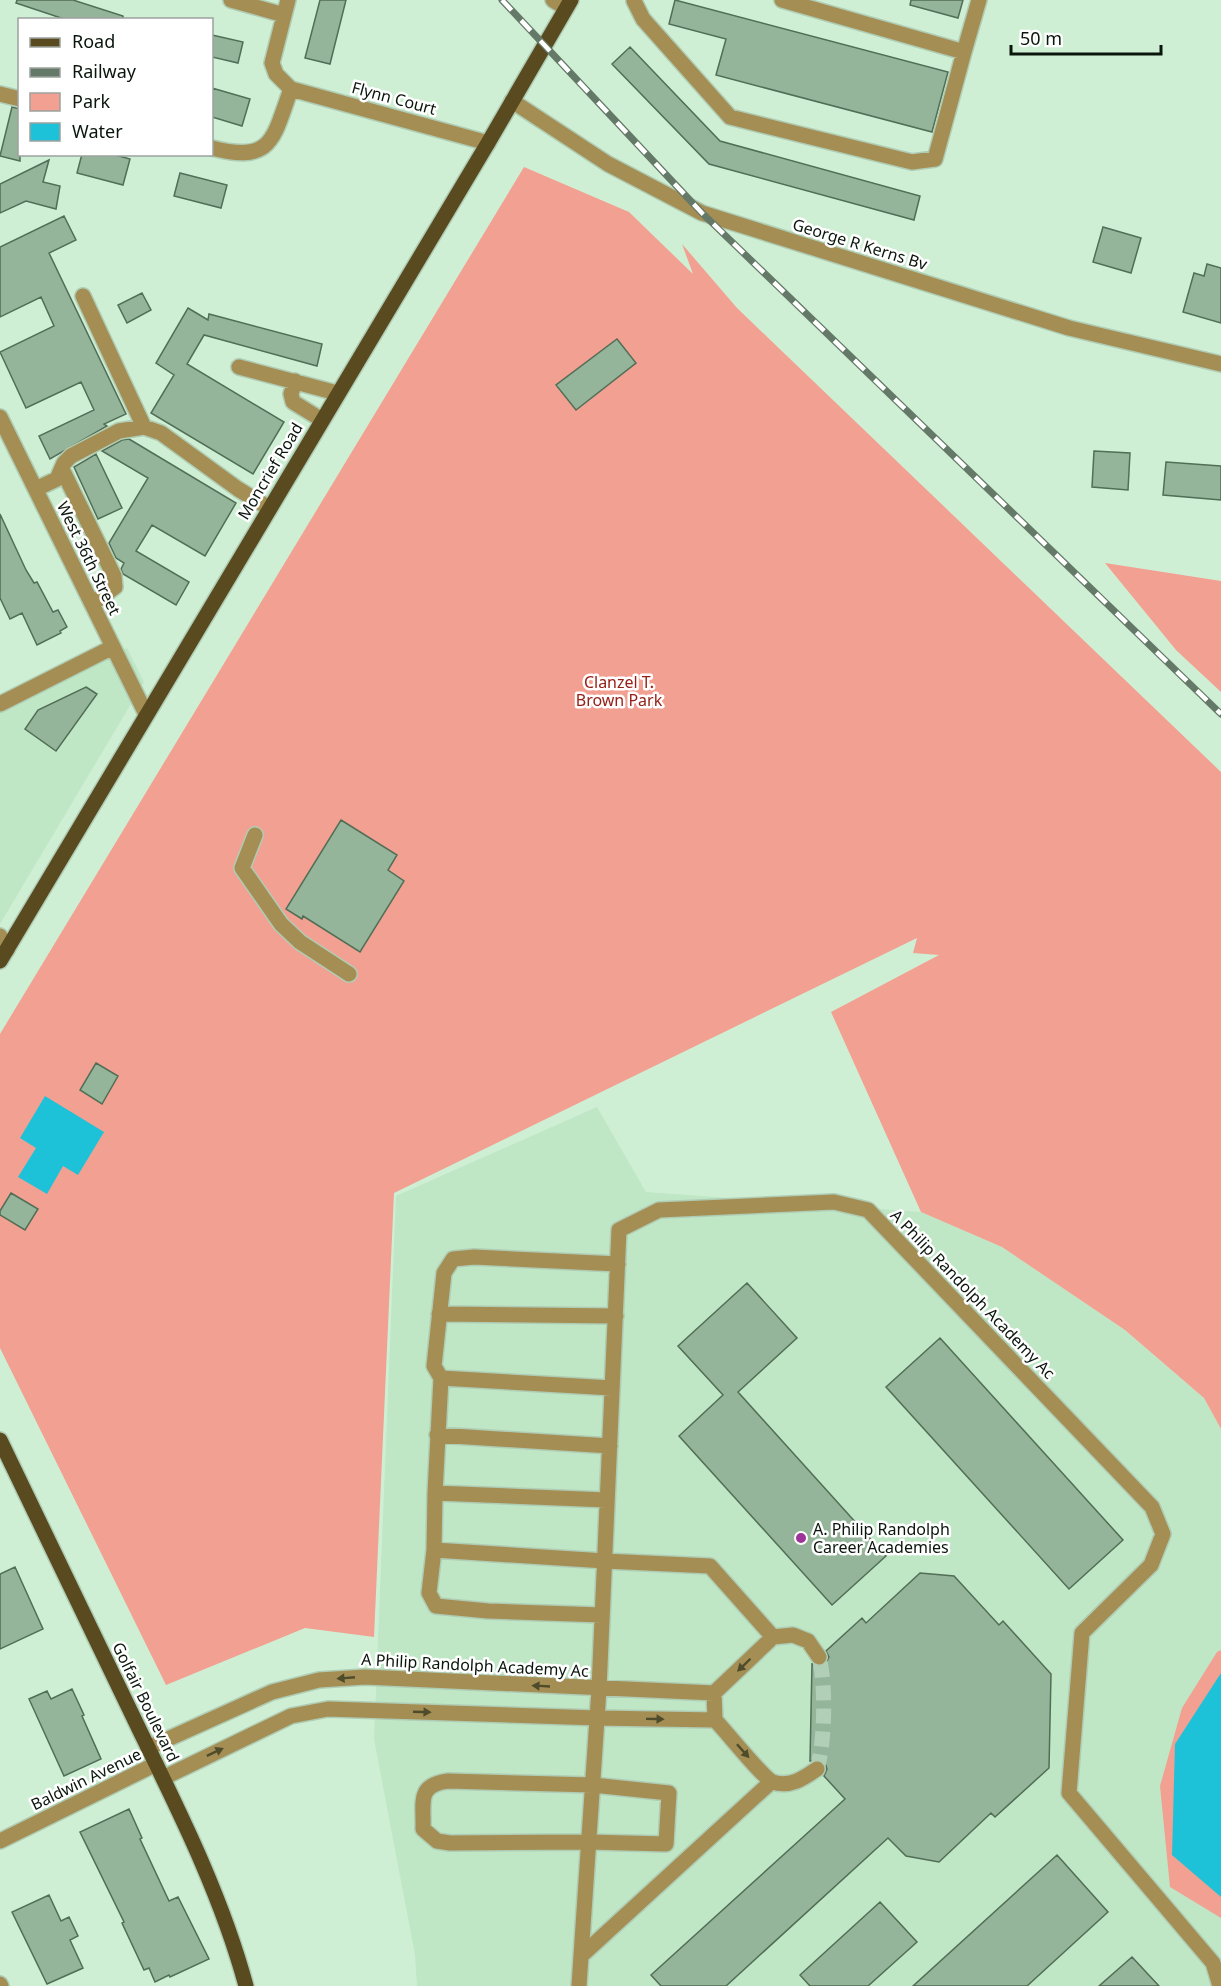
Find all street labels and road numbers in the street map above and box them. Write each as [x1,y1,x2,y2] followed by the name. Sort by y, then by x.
[349,76,439,120] street label: Flynn Court
[790,213,931,275] street label: George R Kerns Bv
[232,418,308,524] street label: Moncrief Road
[52,497,126,619] street label: West 36th Street
[886,1204,1060,1384] street label: A Philip Randolph Academy Ac
[107,1638,185,1766] street label: Golfair Boulevard
[361,1648,590,1682] street label: A Philip Randolph Academy Ac
[27,1743,145,1815] street label: Baldwin Avenue

